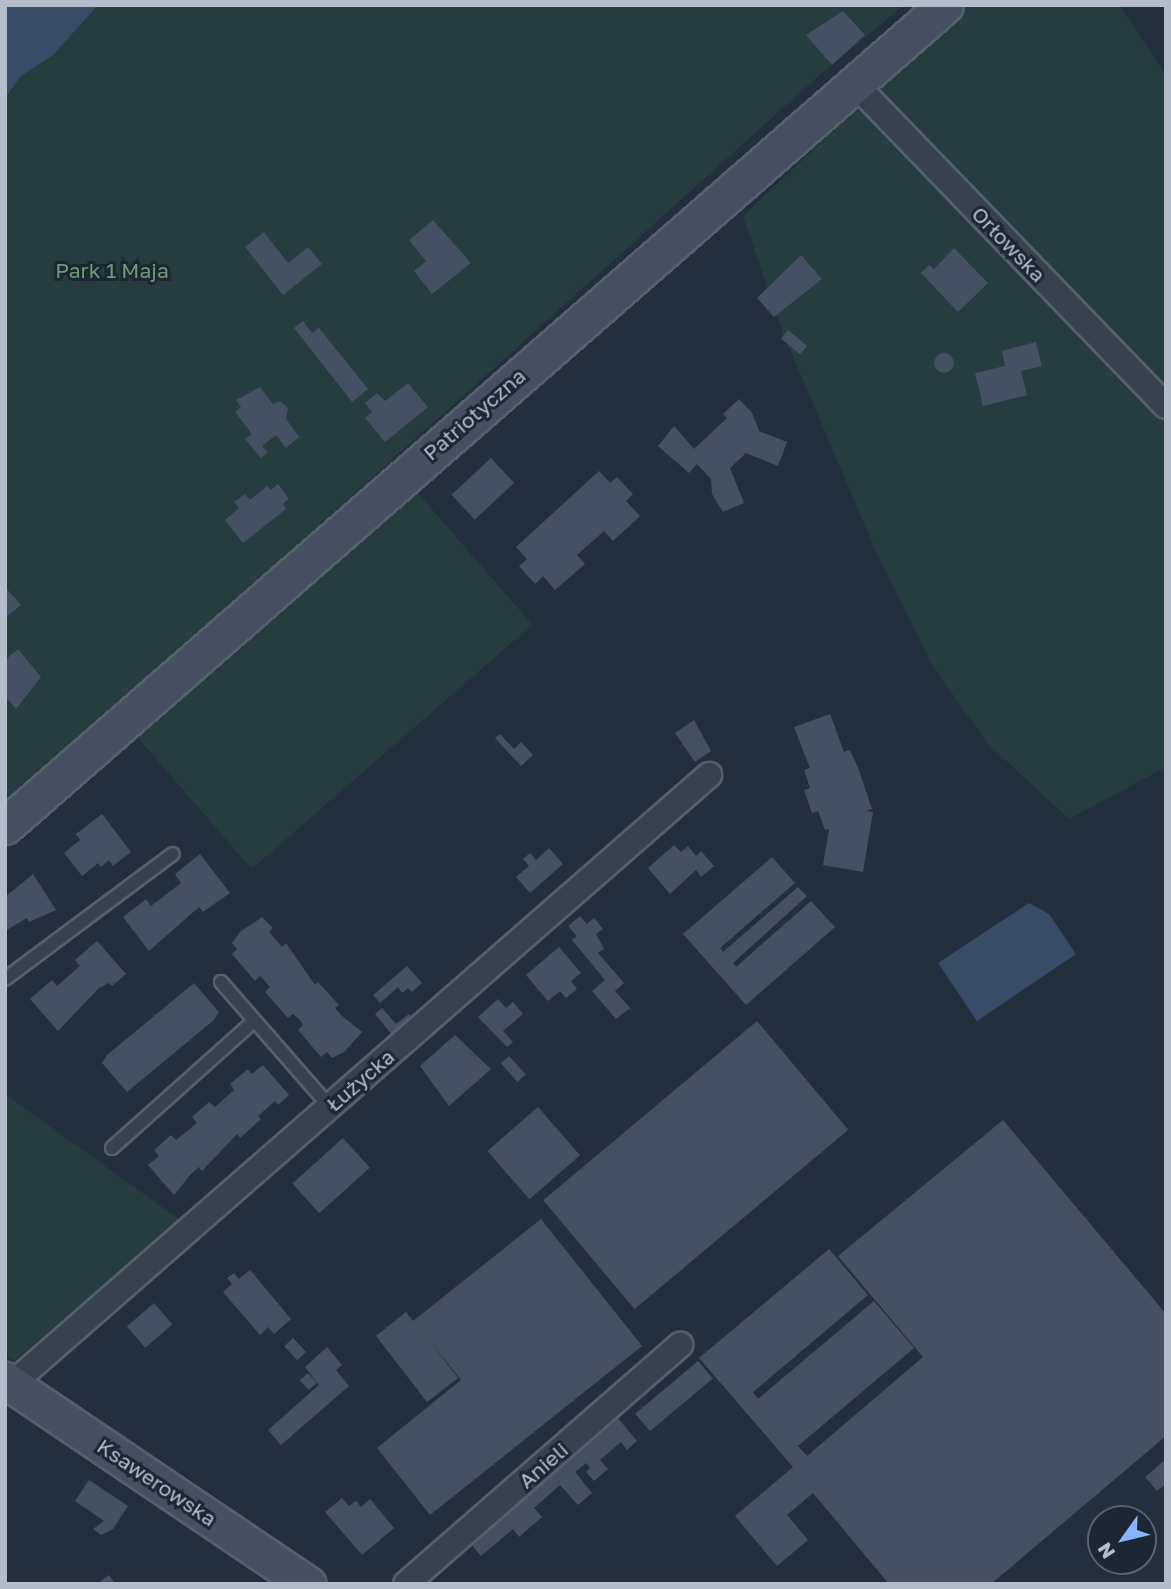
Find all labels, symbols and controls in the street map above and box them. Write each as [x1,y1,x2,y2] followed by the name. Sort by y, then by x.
[967,201,1051,287] street label: Orłowska
[55,257,169,283] park label: Park 1 Maja
[418,363,530,465] street label: Patriotyczna
[321,1044,399,1116] street label: Łużycka
[93,1433,221,1531] street label: Ksawerowska
[513,1437,573,1493] street label: Anieli
[1087,1505,1157,1575] north arrow
[1092,1538,1119,1563] text: N

